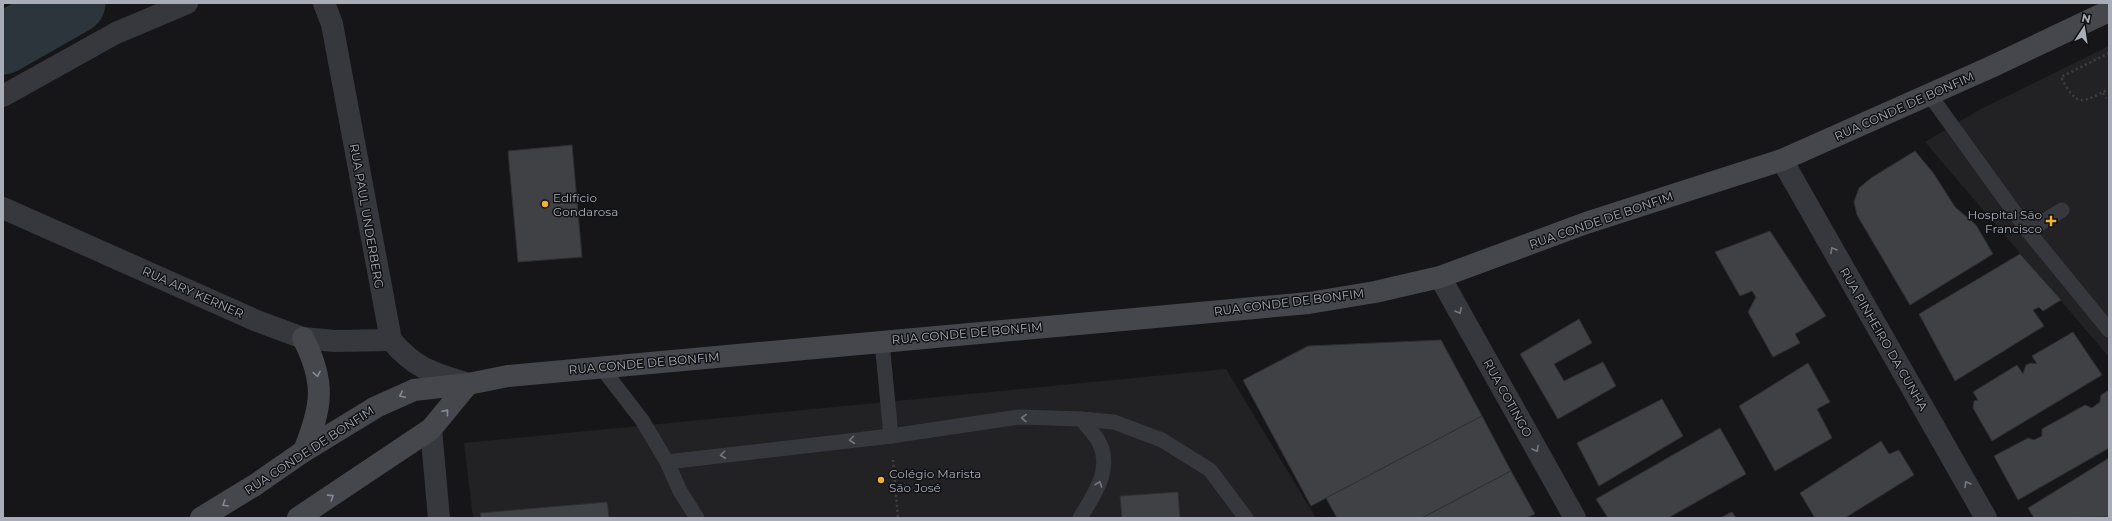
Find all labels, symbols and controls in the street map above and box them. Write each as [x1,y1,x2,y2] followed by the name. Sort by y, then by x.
[2064,8,2104,48] north arrow
[2080,10,2092,26] text: N
[1832,68,1976,144] street label: RUA CONDE DE BONFIM
[347,142,387,290] street label: RUA PAUL UNDERBERG
[1527,188,1675,252] street label: RUA CONDE DE BONFIM
[553,190,618,219] place label: Edifício Gondarosa
[540,199,550,209] marker: Edifício Gondarosa
[1968,207,2042,236] place label: Hospital São Francisco
[2045,215,2057,227] marker: Hospital São Francisco
[1831,247,1838,254] one-way arrow
[140,263,246,321] street label: RUA ARY KERNER
[1837,265,1931,413] street label: RUA PINHEIRO DA CUNHA
[1213,285,1365,319] street label: RUA CONDE DE BONFIM
[1455,307,1462,314] one-way arrow
[891,319,1043,347] street label: RUA CONDE DE BONFIM
[568,349,720,377] street label: RUA CONDE DE BONFIM
[1480,356,1536,440] street label: RUA COTINGO
[312,371,321,378] one-way arrow
[399,390,407,398] one-way arrow
[241,402,377,498] street label: RUA CONDE DE BONFIM
[442,409,449,416] one-way arrow
[1021,413,1027,422] one-way arrow
[849,436,855,445] one-way arrow
[1532,445,1539,452] one-way arrow
[720,450,726,459] one-way arrow
[889,466,981,495] place label: Colégio Marista São José
[876,475,886,485] marker: Colégio Marista São José
[1094,481,1102,488] one-way arrow
[1965,481,1972,488] one-way arrow
[327,494,334,501] one-way arrow
[222,499,229,506] one-way arrow

